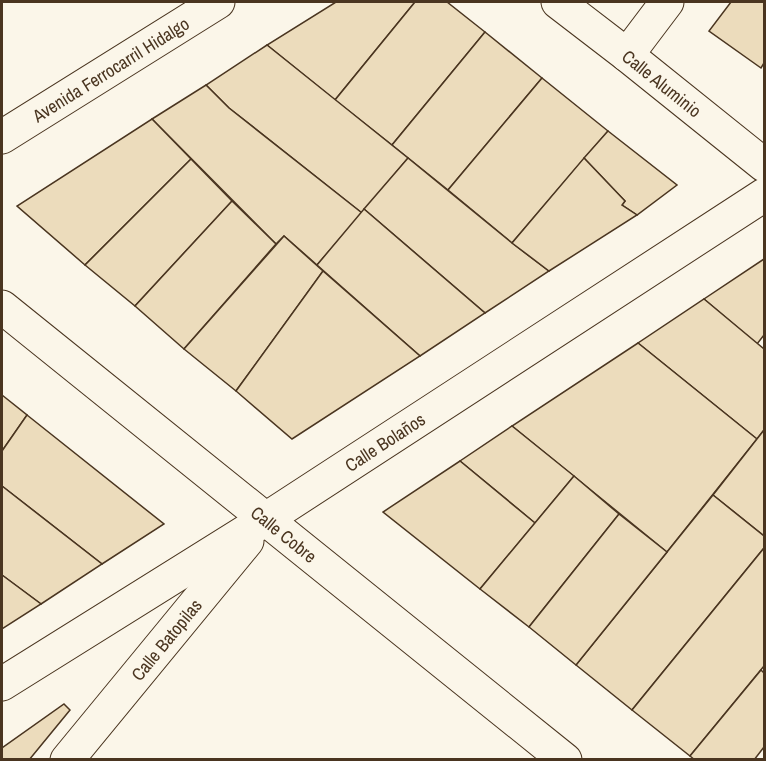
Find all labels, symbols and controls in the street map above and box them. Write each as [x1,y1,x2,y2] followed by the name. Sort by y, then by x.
[27,11,194,128] street label: Avenida Ferrocarril Hidalgo
[617,44,707,123] street label: Calle Aluminio
[340,406,430,477] street label: Calle Bolaños
[246,500,322,568] street label: Calle Cobre
[125,593,207,686] street label: Calle Batopilas

